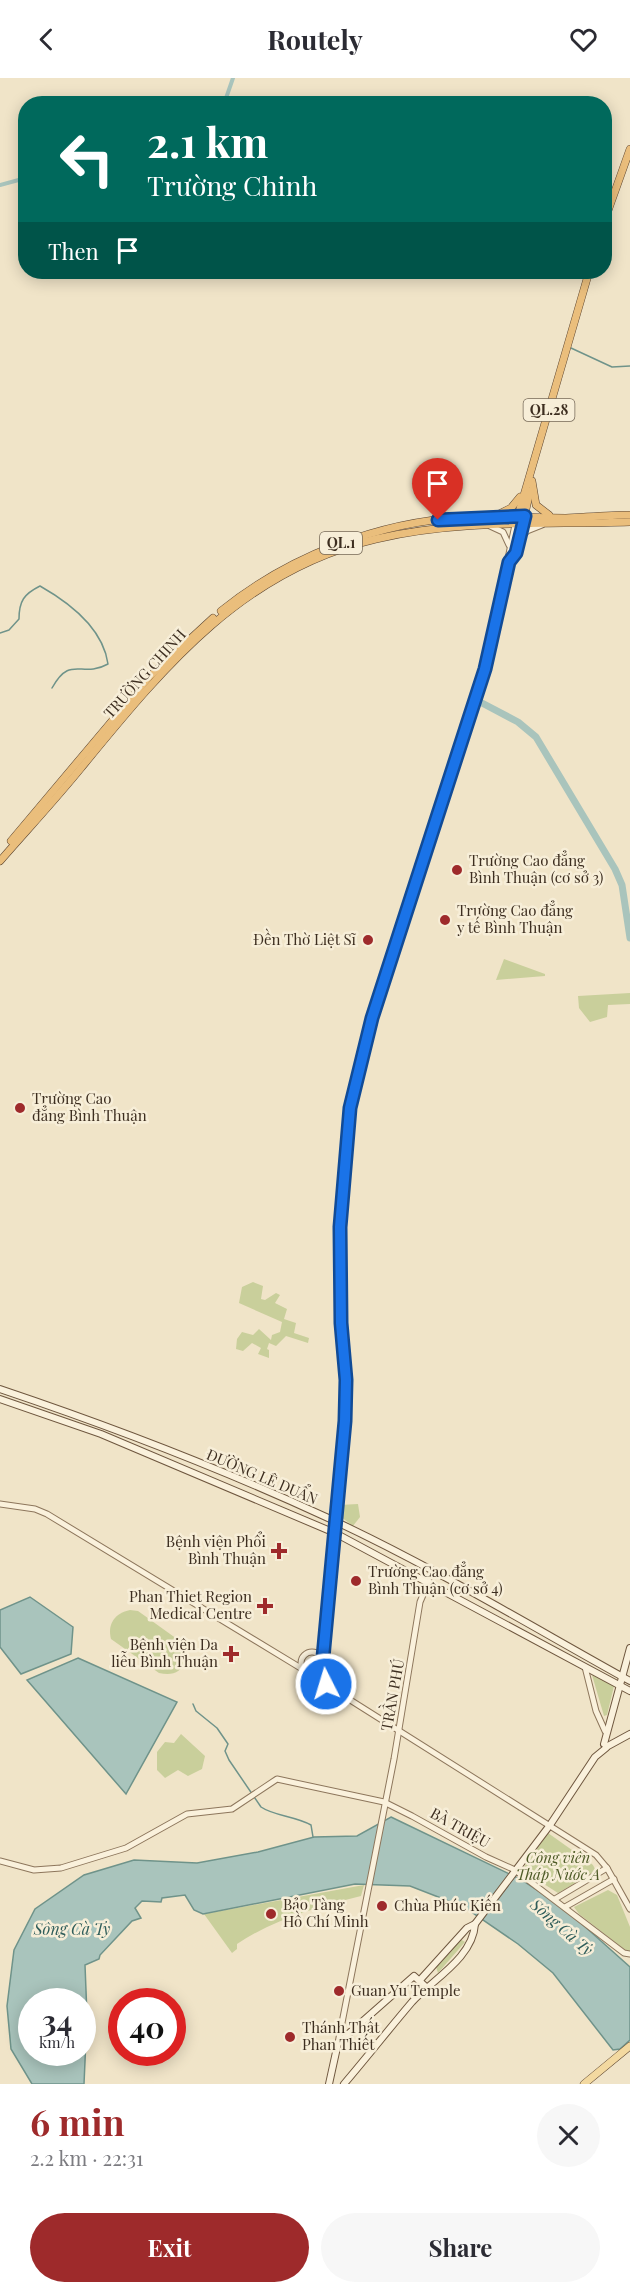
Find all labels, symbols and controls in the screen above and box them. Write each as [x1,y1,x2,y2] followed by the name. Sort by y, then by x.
[267,21,363,57] text: Routely
[30,23,63,56] icon: back
[567,23,600,56] icon: heart
[147,113,268,169] text: 2.1 km
[48,120,126,198] icon: left
[147,167,317,203] text: Trường Chinh
[111,234,144,267] icon: arrive
[48,236,99,266] text: Then
[524,399,574,421] road number: QL.28
[412,458,463,520] pin
[421,467,454,500] icon: arrive
[320,532,362,554] road number: QL.1
[99,624,190,722] street label: TRƯỜNG CHINH
[469,850,603,887] place label: Trường Cao đẳng Bình Thuận (cơ sở 3)
[450,863,464,877] marker: Trường Cao đẳng Bình Thuận (cơ sở 3)
[456,900,573,937] place label: Trường Cao đẳng y tế Bình Thuận
[438,913,452,927] marker: Trường Cao đẳng y tế Bình Thuận
[253,928,357,949] place label: Đền Thờ Liệt Sĩ
[361,933,375,947] marker: Đền Thờ Liệt Sĩ
[32,1088,147,1125] place label: Trường Cao đẳng Bình Thuận
[13,1101,27,1115] marker: Trường Cao đẳng Bình Thuận
[204,1443,322,1509] street label: ĐƯỜNG LÊ DUẨN
[166,1531,267,1568] place label: Bệnh viện Phổi Bình Thuận
[270,1542,288,1560] marker: Bệnh viện Phổi Bình Thuận
[368,1561,503,1598] place label: Trường Cao đẳng Bình Thuận (cơ sở 4)
[349,1574,363,1588] marker: Trường Cao đẳng Bình Thuận (cơ sở 4)
[129,1586,252,1623] place label: Phan Thiet Region Medical Centre
[256,1597,274,1615] marker: Phan Thiet Region Medical Centre
[111,1634,219,1671] place label: Bệnh viện Da liễu Bình Thuận
[222,1645,240,1663] marker: Bệnh viện Da liễu Bình Thuận
[294,1652,358,1716] position arrow
[374,1657,408,1732] street label: TRẦN PHÚ
[427,1802,494,1852] street label: BÀ TRIỆU
[516,1847,600,1884] park label: Công viên Tháp Nước A
[526,1893,598,1960] water label: Sông Cà Ty
[283,1894,369,1931] place label: Bảo Tàng Hồ Chí Minh
[394,1894,501,1915] place label: Chùa Phúc Kiến
[375,1899,389,1913] marker: Chùa Phúc Kiến
[264,1907,278,1921] marker: Bảo Tàng Hồ Chí Minh
[33,1918,111,1939] water label: Sông Cà Ty
[351,1980,461,2000] place label: Guan Yu Temple
[332,1984,346,1998] marker: Guan Yu Temple
[108,1988,186,2066] speed limit sign: 40
[42,2000,72,2040] text: 34
[302,2017,380,2054] place label: Thánh Thất Phan Thiết
[283,2030,297,2044] marker: Thánh Thất Phan Thiết
[39,2032,75,2052] text: km/h
[30,2097,125,2145] text: 6 min
[537,2104,600,2167] button: close
[30,2144,143,2171] text: 2.2 km · 22:31
[30,2213,309,2282] button: Exit
[321,2213,600,2282] button: Share

